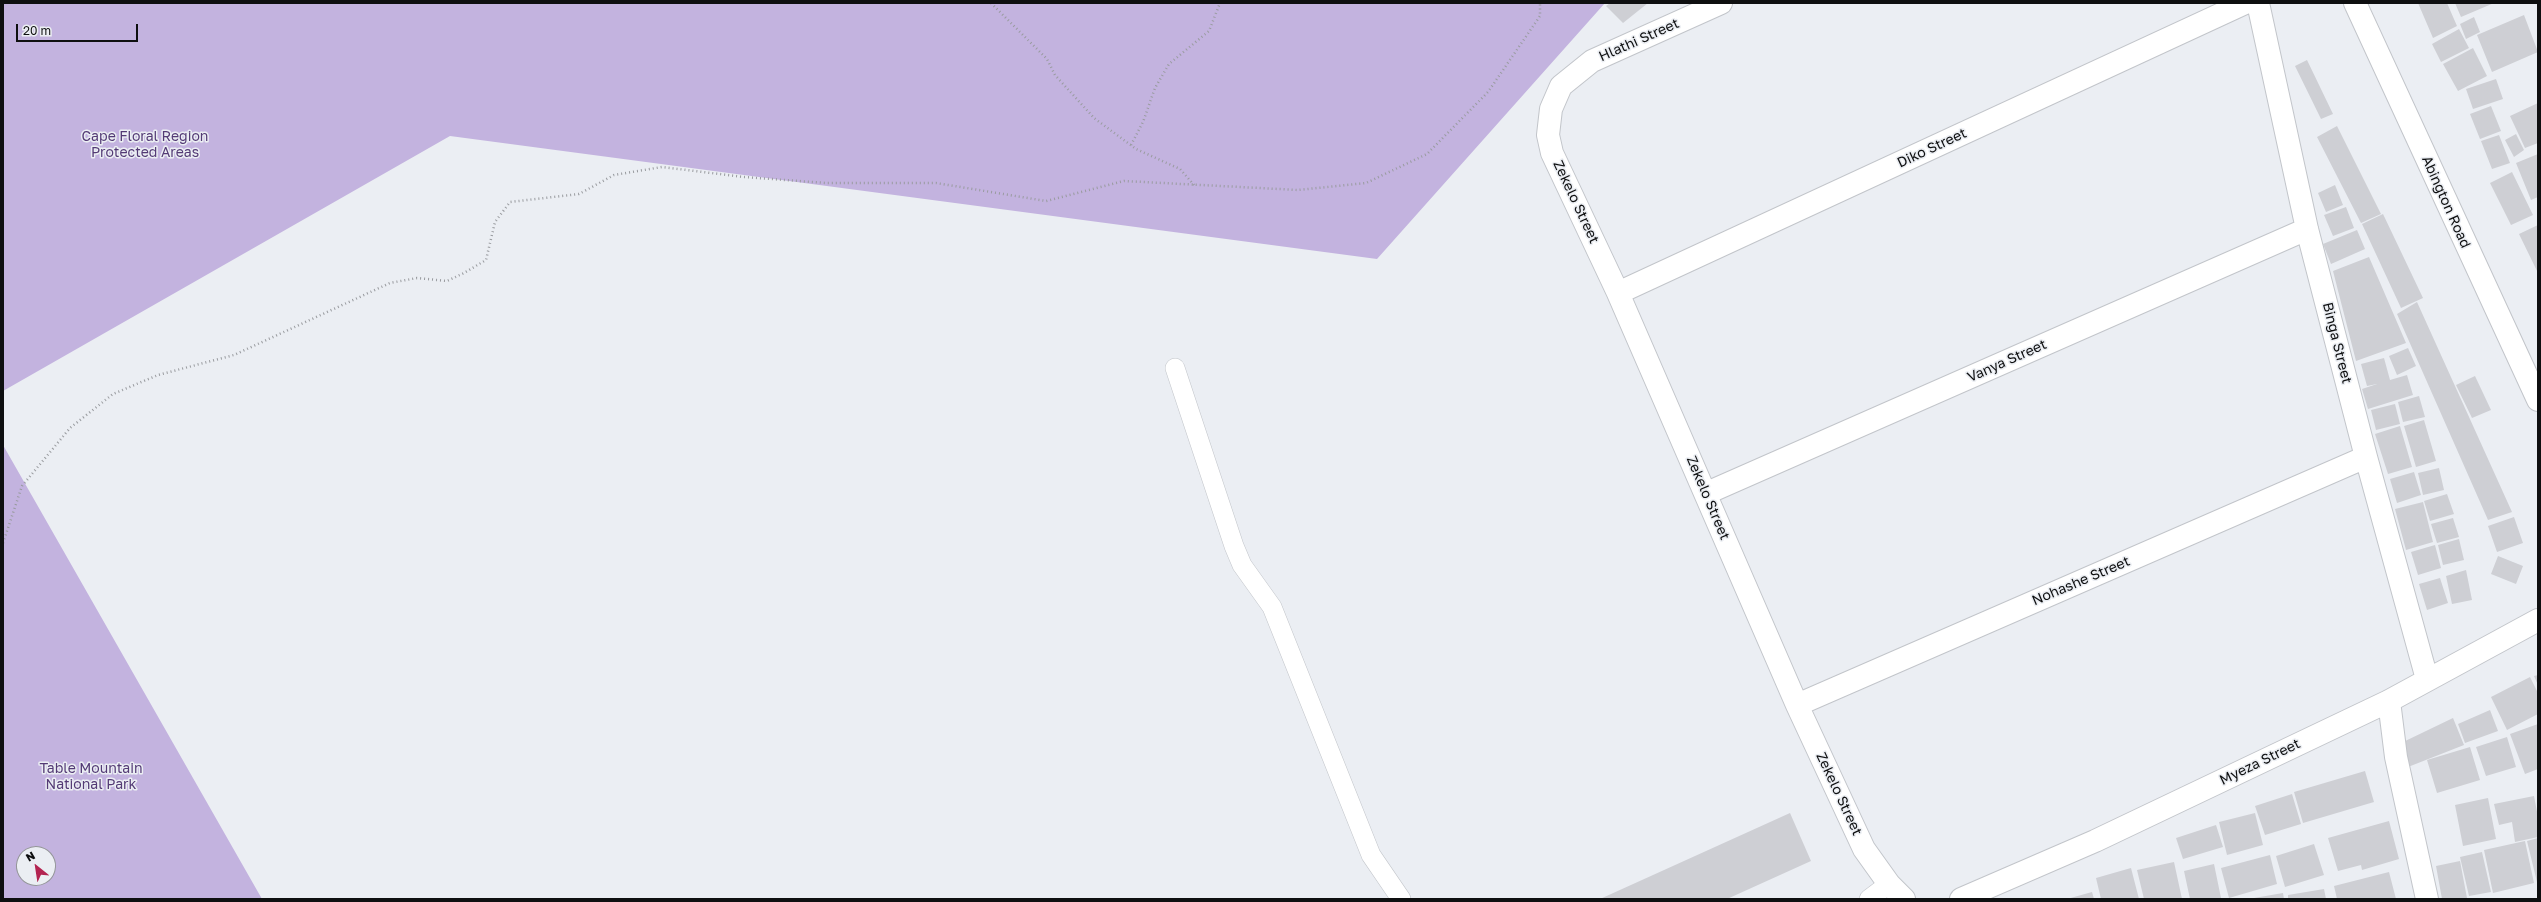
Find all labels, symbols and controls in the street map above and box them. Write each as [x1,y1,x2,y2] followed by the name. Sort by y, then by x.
[1596,15,1682,65] street label: Hlathi Street
[18,16,140,42] scale bar
[23,23,51,38] text: 20 m
[1895,125,1969,171] street label: Diko Street
[82,129,208,162] park label: Cape Floral Region Protected Areas
[2418,153,2474,251] street label: Abington Road
[1549,158,1603,246] street label: Zekelo Street
[2319,301,2355,385] street label: Binga Street
[1965,336,2049,386] street label: Vanya Street
[1683,453,1733,543] street label: Zekelo Street
[2030,553,2132,609] street label: Nohashe Street
[2217,735,2303,789] street label: Myeza Street
[1812,750,1866,838] street label: Zekelo Street
[39,761,143,794] park label: Table Mountain National Park
[16,846,56,886] north arrow
[23,848,37,864] text: N

